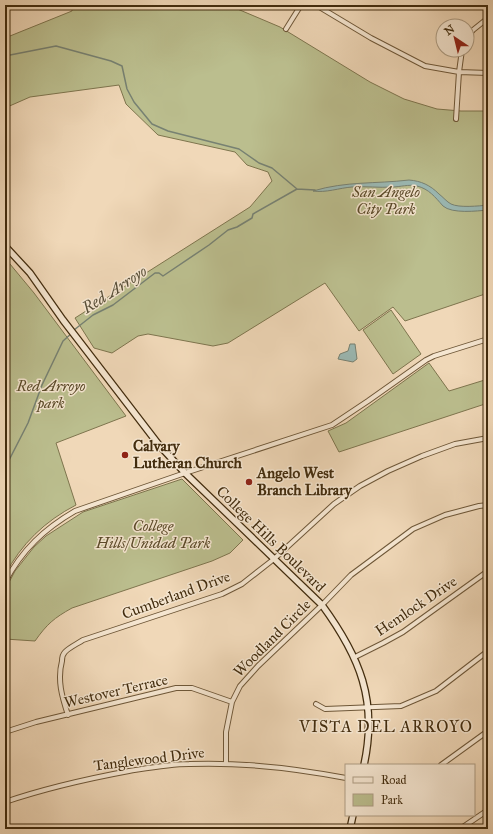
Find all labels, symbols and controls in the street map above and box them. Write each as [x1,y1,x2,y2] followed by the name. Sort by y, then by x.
[435,18,475,58] north arrow
[442,22,458,38] text: N
[351,183,420,218] park label: San Angelo City Park
[77,261,150,318] water label: Red Arroyo
[16,377,86,413] park label: Red Arroyo park
[133,437,243,472] place label: Calvary Lutheran Church
[120,450,130,460] marker: Calvary Lutheran Church
[256,464,353,500] place label: Angelo West Branch Library
[244,477,254,487] marker: Angelo West Branch Library
[213,482,330,596] street label: College Hills Boulevard
[95,517,211,552] park label: College Hills/Unidad Park
[119,567,233,623] street label: Cumberland Drive
[372,572,460,640] street label: Hemlock Drive
[229,595,315,681] street label: Woodland Circle
[62,670,170,712] street label: Westover Terrace
[298,717,473,736] district label: VISTA DEL ARROYO
[93,743,205,775] street label: Tanglewood Drive
[345,764,475,816] legend
[381,773,407,787] text: Road
[381,793,403,807] text: Park

